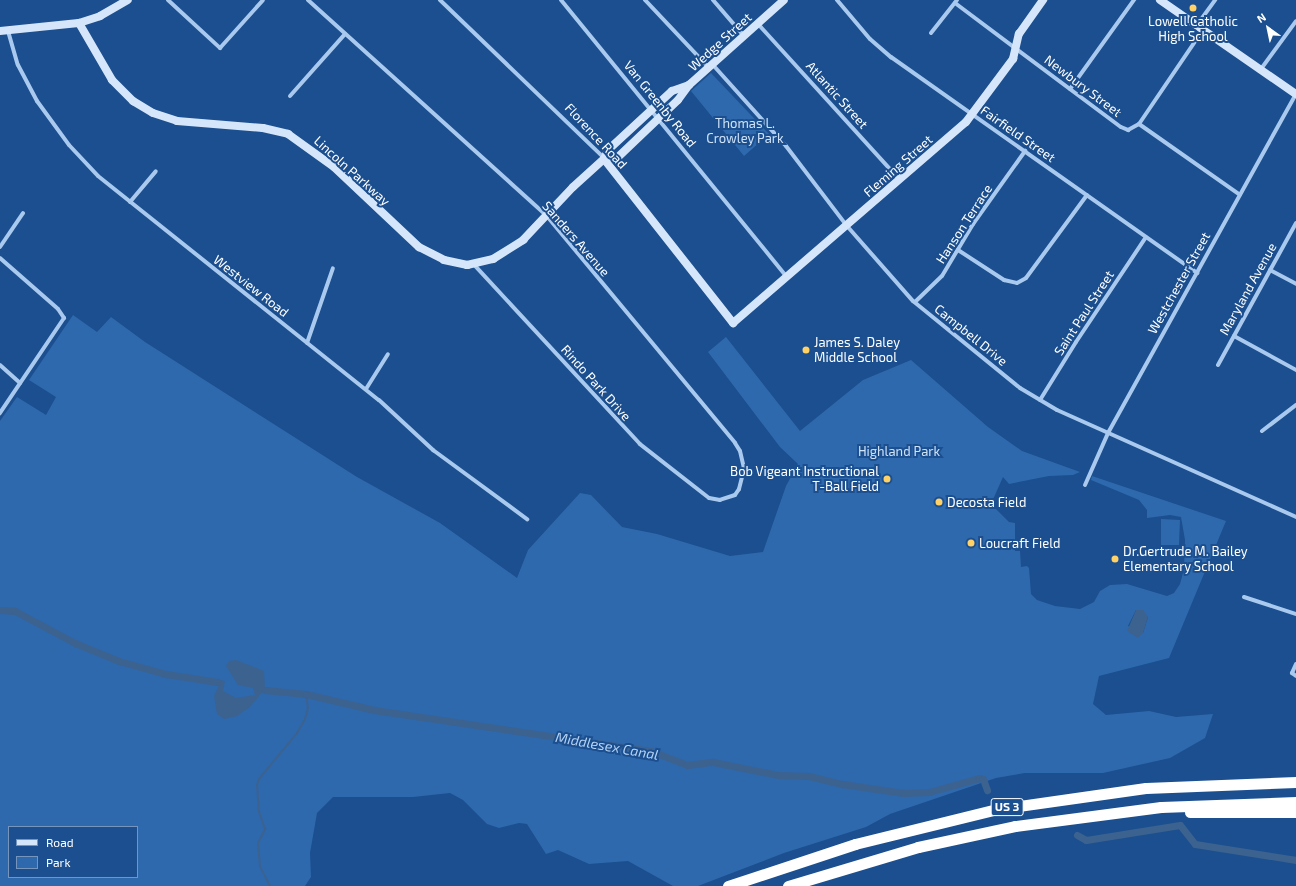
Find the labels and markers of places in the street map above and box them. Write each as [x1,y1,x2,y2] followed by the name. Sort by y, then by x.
[1188,3,1198,13] marker: Lowell Catholic High School
[1148,14,1238,45] place label: Lowell Catholic High School
[814,335,900,366] place label: James S. Daley Middle School
[801,345,811,355] marker: James S. Daley Middle School
[730,464,879,495] place label: Bob Vigeant Instructional T-Ball Field
[882,474,892,484] marker: Bob Vigeant Instructional T-Ball Field
[947,494,1026,510] place label: Decosta Field
[934,497,944,507] marker: Decosta Field
[979,535,1060,551] place label: Loucraft Field
[966,538,976,548] marker: Loucraft Field
[1123,544,1248,575] place label: Dr.Gertrude M. Bailey Elementary School
[1110,554,1120,564] marker: Dr.Gertrude M. Bailey Elementary School

